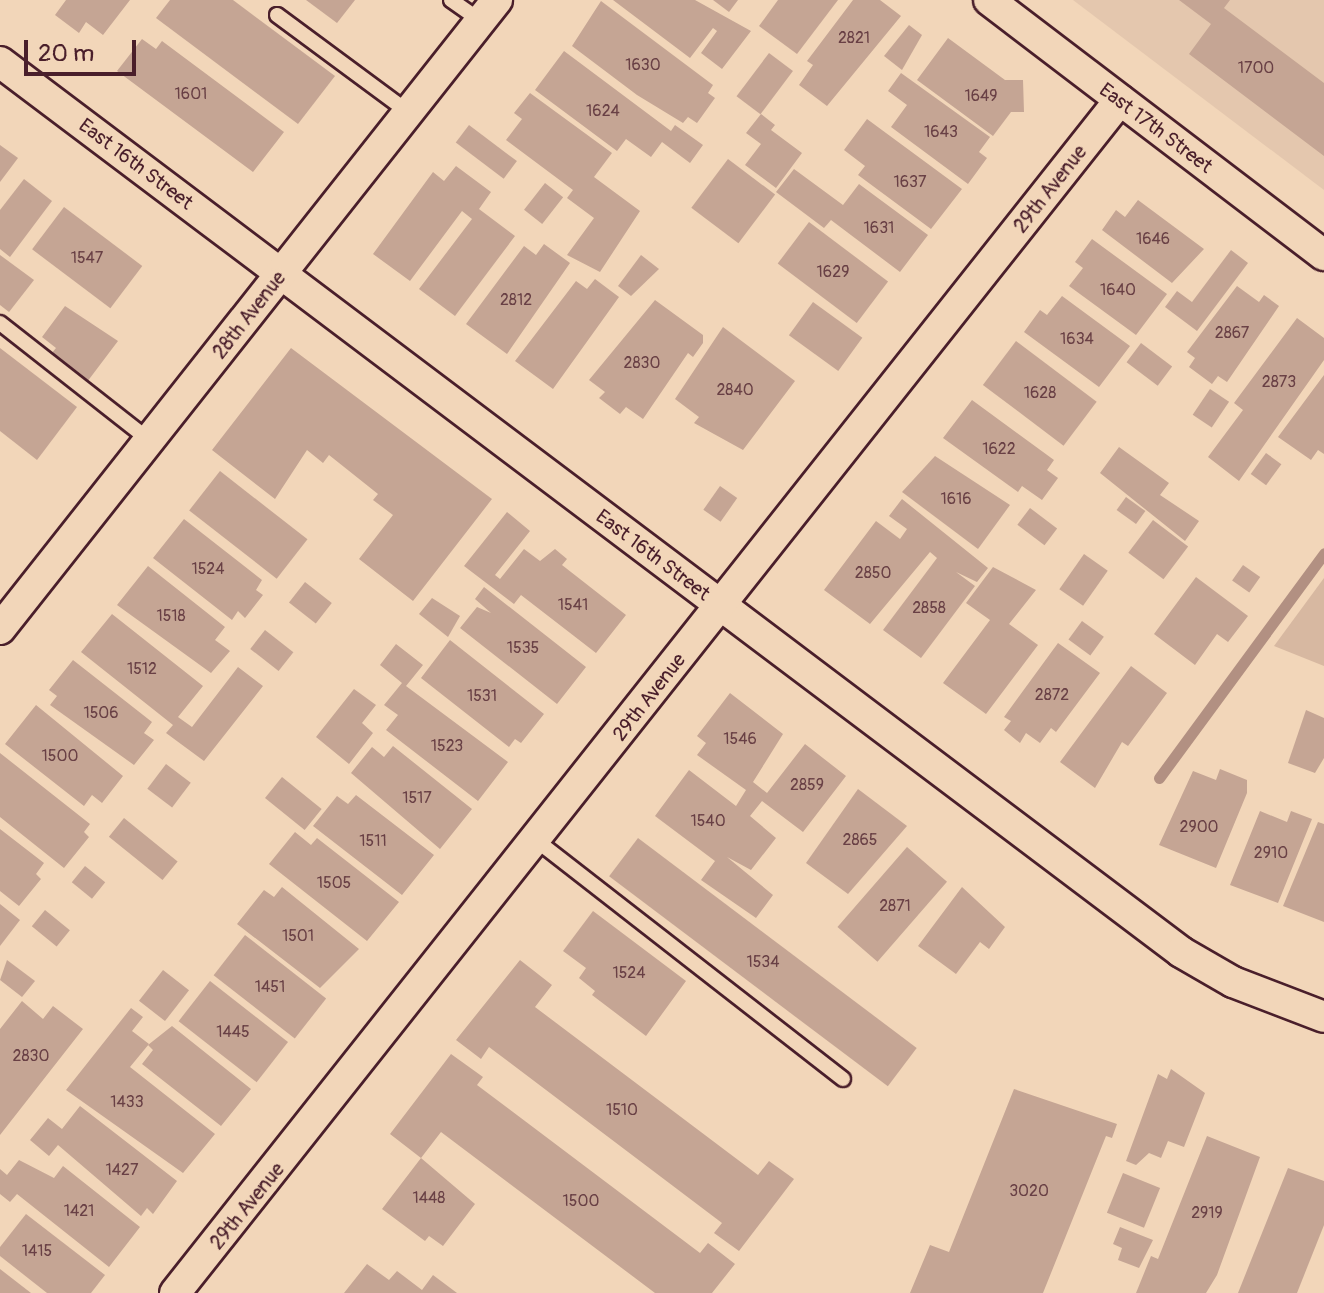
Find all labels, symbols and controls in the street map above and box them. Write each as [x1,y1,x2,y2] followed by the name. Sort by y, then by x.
[28,24,140,74] scale bar
[838,28,870,48] house number: 2821
[38,39,94,68] text: 20 m
[625,55,661,75] house number: 1630
[1238,58,1274,78] house number: 1700
[1095,78,1217,178] street label: East 17th Street
[175,84,207,104] house number: 1601
[964,86,998,106] house number: 1649
[586,101,620,121] house number: 1624
[74,113,198,215] street label: East 16th Street
[924,122,958,142] house number: 1643
[1008,140,1092,238] street label: 29th Avenue
[894,172,926,192] house number: 1637
[864,218,894,238] house number: 1631
[1136,229,1170,249] house number: 1646
[71,248,103,268] house number: 1547
[817,262,849,282] house number: 1629
[207,266,291,364] street label: 28th Avenue
[1100,280,1136,300] house number: 1640
[500,290,532,310] house number: 2812
[1215,323,1249,343] house number: 2867
[1060,329,1094,349] house number: 1634
[624,353,660,373] house number: 2830
[1262,372,1296,392] house number: 2873
[716,380,754,400] house number: 2840
[1024,383,1056,403] house number: 1628
[982,439,1016,459] house number: 1622
[940,489,972,509] house number: 1616
[591,504,715,606] street label: East 16th Street
[191,559,225,579] house number: 1524
[855,563,891,583] house number: 2850
[558,595,588,615] house number: 1541
[912,598,946,618] house number: 2858
[156,606,186,626] house number: 1518
[507,638,539,658] house number: 1535
[607,648,691,746] street label: 29th Avenue
[127,659,157,679] house number: 1512
[1035,685,1069,705] house number: 2872
[467,686,497,706] house number: 1531
[83,703,119,723] house number: 1506
[723,729,757,749] house number: 1546
[431,736,463,756] house number: 1523
[42,746,78,766] house number: 1500
[790,775,824,795] house number: 2859
[402,788,432,808] house number: 1517
[690,811,726,831] house number: 1540
[1179,817,1219,837] house number: 2900
[843,830,877,850] house number: 2865
[359,831,387,851] house number: 1511
[1254,843,1288,863] house number: 2910
[317,873,351,893] house number: 1505
[879,896,911,916] house number: 2871
[282,926,314,946] house number: 1501
[746,952,780,972] house number: 1534
[612,963,646,983] house number: 1524
[255,977,285,997] house number: 1451
[216,1022,250,1042] house number: 1445
[13,1046,49,1066] house number: 2830
[110,1092,144,1112] house number: 1433
[606,1100,638,1120] house number: 1510
[205,1158,289,1254] street label: 29th Avenue
[106,1160,138,1180] house number: 1427
[1009,1181,1049,1201] house number: 3020
[413,1188,445,1208] house number: 1448
[563,1191,599,1211] house number: 1500
[64,1201,94,1221] house number: 1421
[1191,1203,1223,1223] house number: 2919
[22,1241,52,1261] house number: 1415

